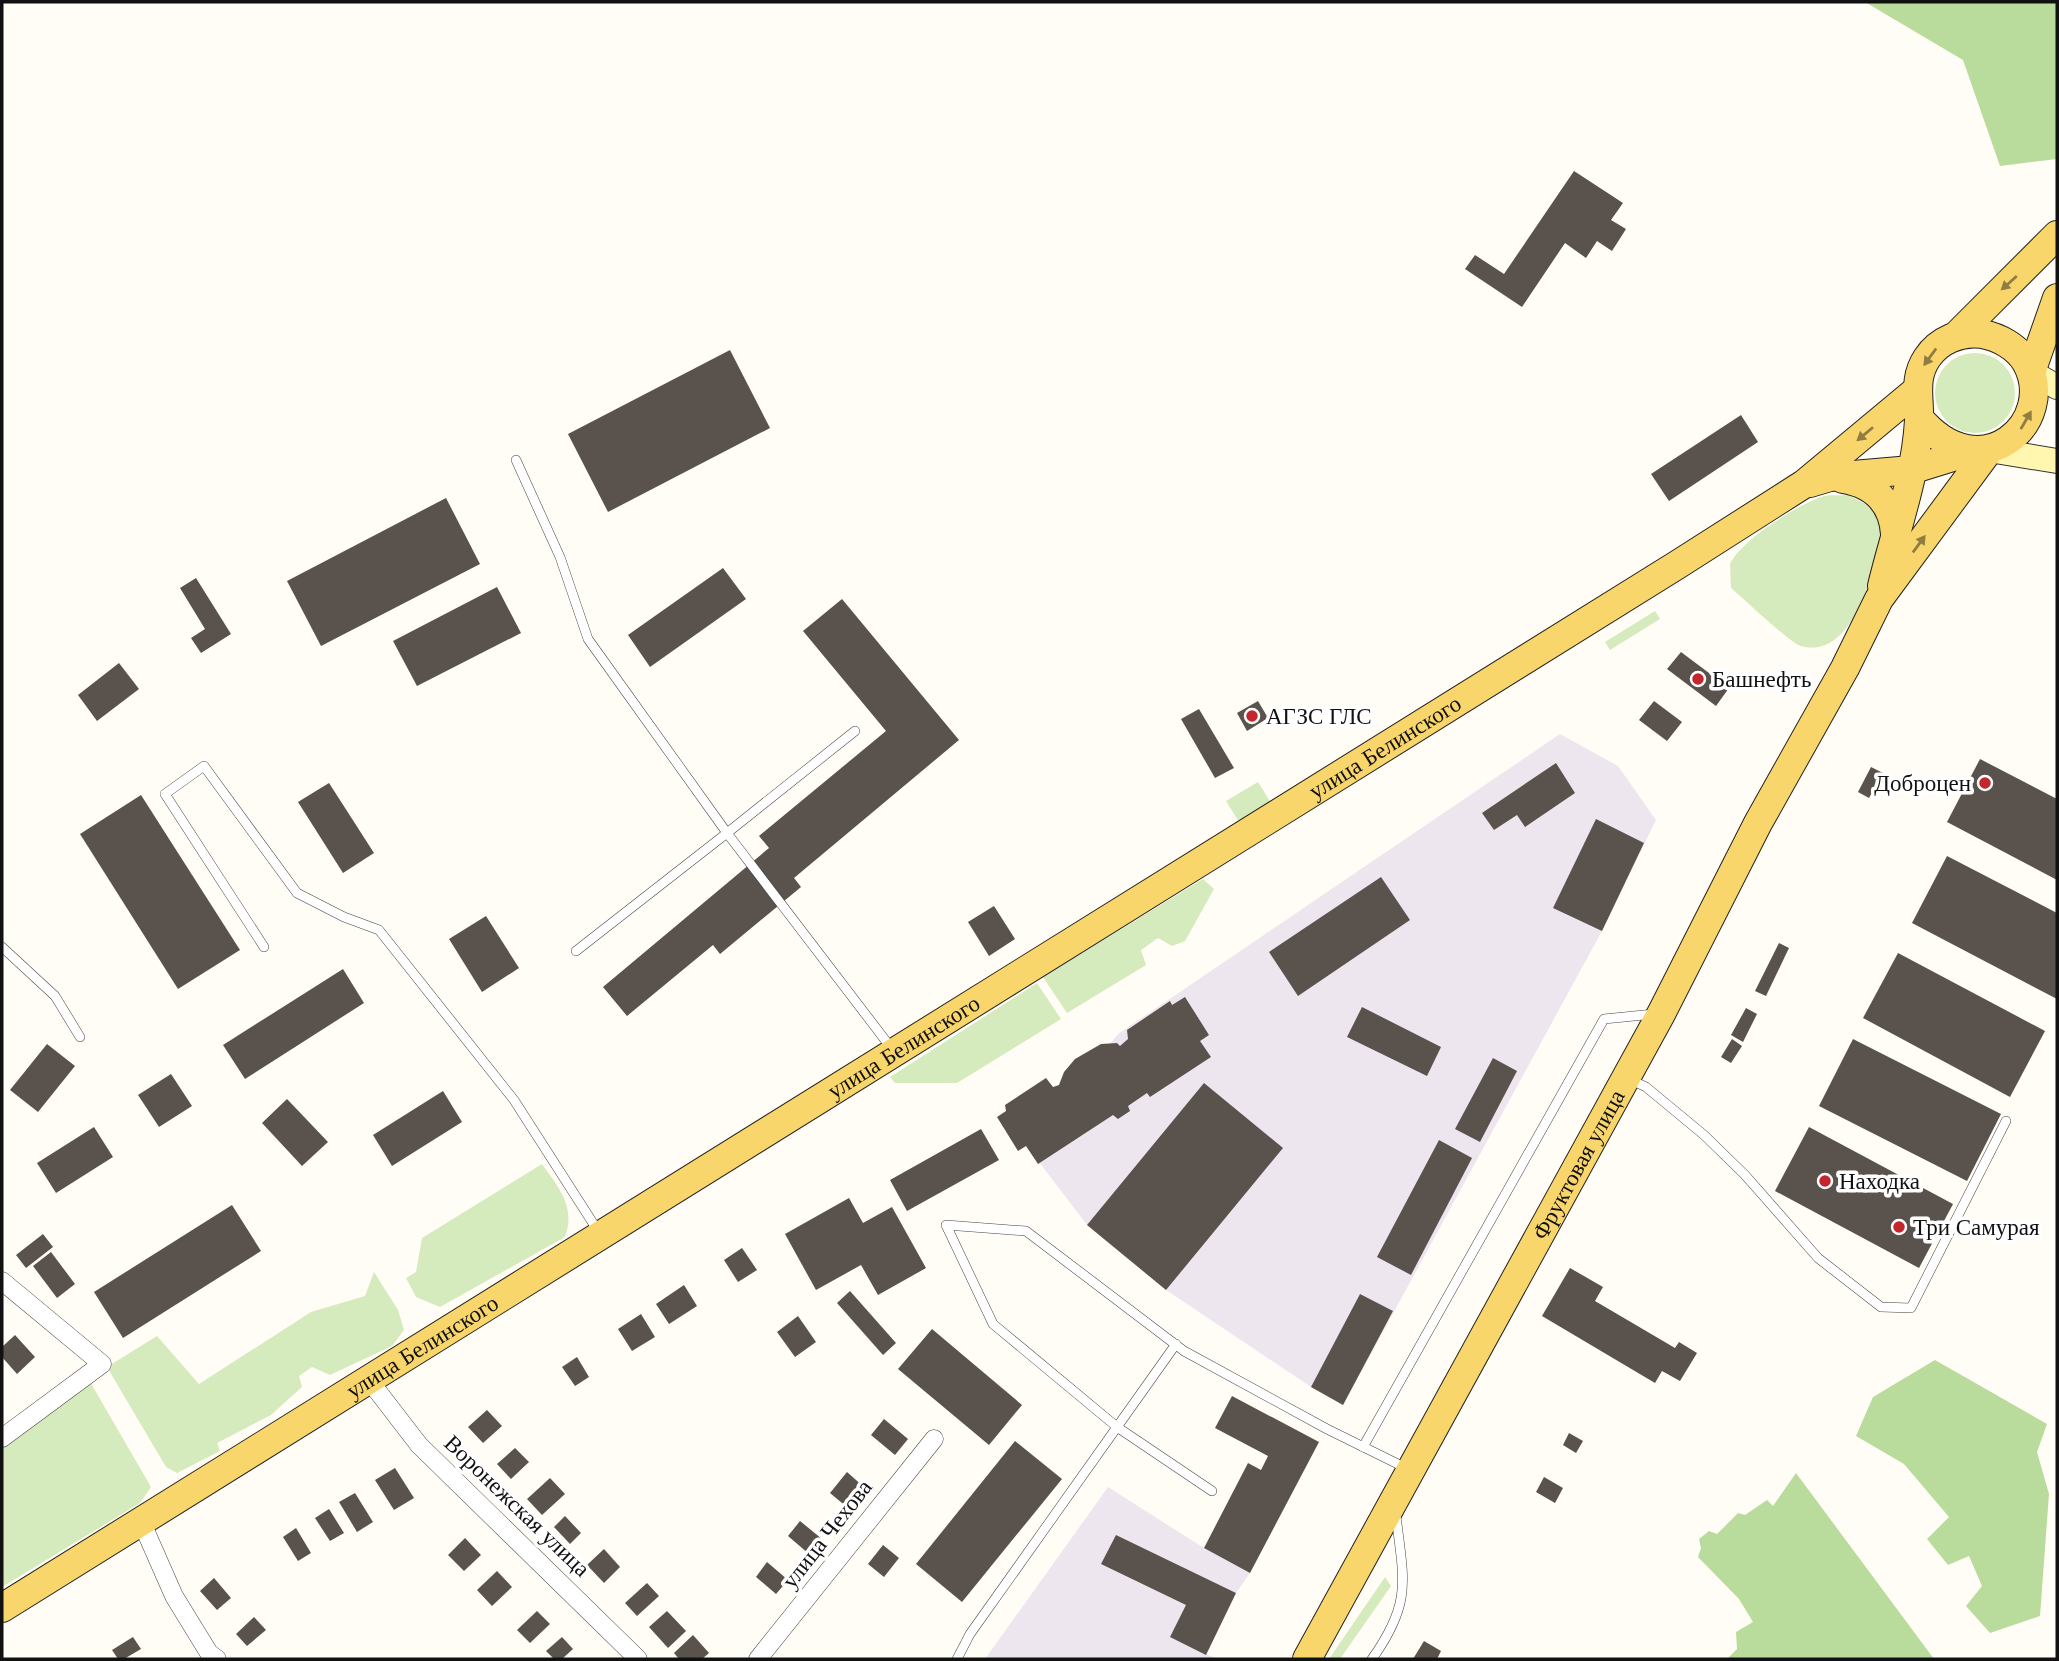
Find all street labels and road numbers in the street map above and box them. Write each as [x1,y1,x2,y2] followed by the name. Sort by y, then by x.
[1304,690,1465,804] street label: улица Белинского
[823,990,984,1103] street label: улица Белинского
[1527,1085,1629,1244] street label: Фруктовая улица
[342,1290,503,1403] street label: улица Белинского
[439,1430,595,1582] street label: Воронежская улица
[777,1475,877,1593] street label: улица Чехова

